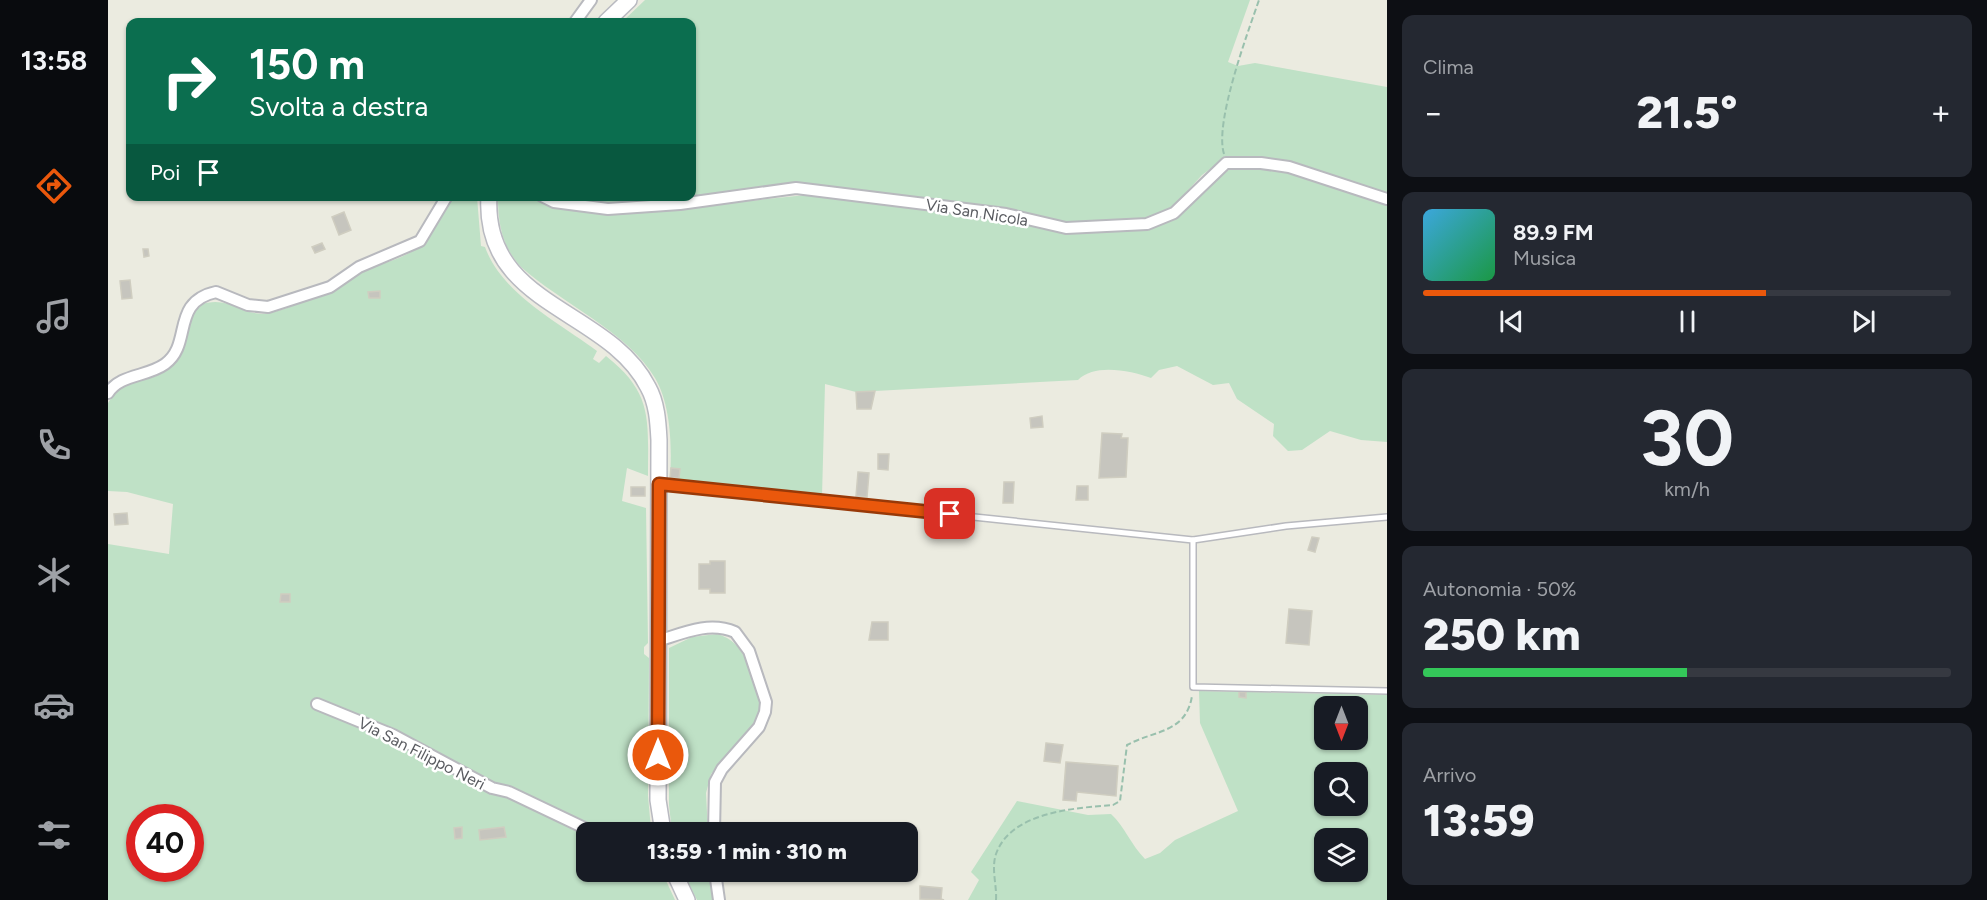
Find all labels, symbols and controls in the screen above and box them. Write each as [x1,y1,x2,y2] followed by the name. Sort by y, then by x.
[249,39,365,90] text: 150 m
[150,42,228,120] icon: right
[21,44,87,77] text: 13:58
[1423,55,1474,79] text: Clima
[1636,85,1738,139] text: 21.5°
[249,90,428,123] text: Svolta a destra
[1423,93,1444,132] text: −
[1930,93,1951,132] text: +
[192,156,225,189] icon: arrive
[150,159,180,186] text: Poi
[33,165,75,207] icon: directions
[924,195,1030,230] street label: Via San Nicola
[1513,219,1594,246] text: 89.9 FM
[1513,246,1576,270] text: Musica
[33,295,75,337] icon: music
[1495,305,1528,338] icon: previous
[1671,305,1704,338] icon: pause
[1847,305,1880,338] icon: next
[1640,391,1734,485] text: 30
[33,424,75,466] icon: phone
[1664,477,1710,501] text: km/h
[924,488,975,539] pin
[933,497,966,530] icon: arrive
[33,554,75,596] icon: climate
[1423,577,1576,601] text: Autonomia · 50%
[1423,607,1581,661] text: 250 km
[33,684,75,726] icon: car
[1314,696,1368,750] north arrow
[1314,696,1368,882] map controls
[355,713,488,794] street label: Via San Filippo Neri
[626,723,690,787] position arrow
[1314,762,1368,816] button: search
[1423,763,1476,787] text: Arrivo
[1423,793,1535,847] text: 13:59
[126,804,204,882] speed limit sign: 40
[33,814,75,856] icon: filters
[1314,828,1368,882] button: layers
[647,838,847,865] text: 13:59 · 1 min · 310 m

